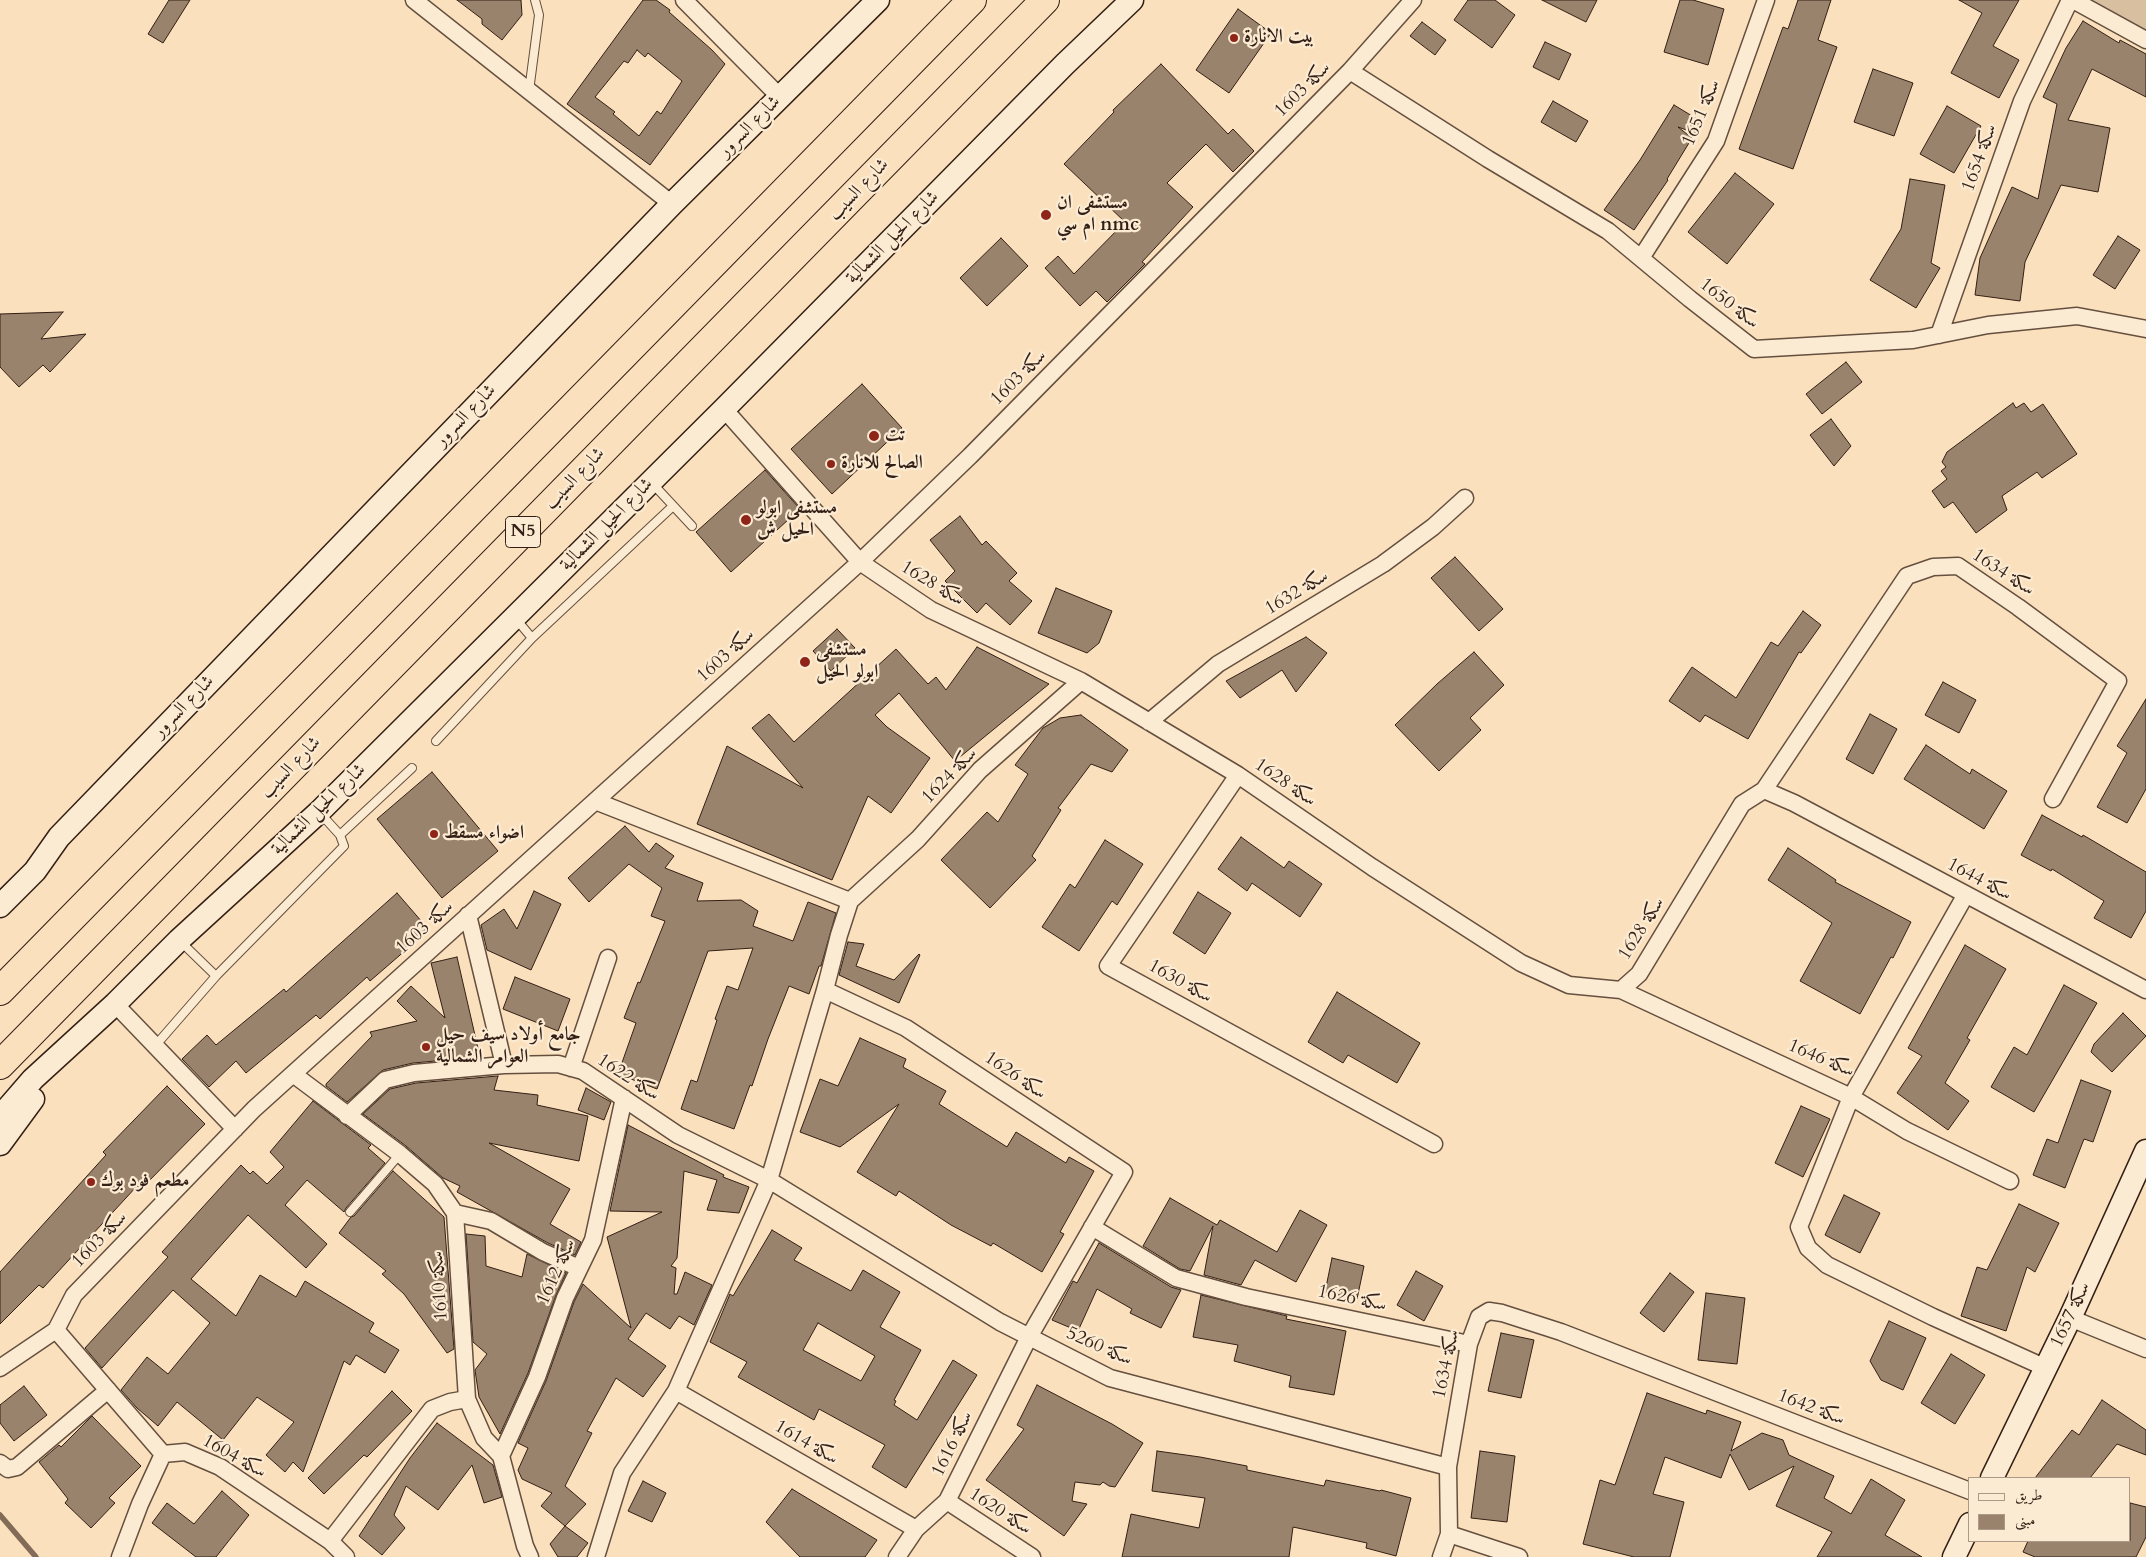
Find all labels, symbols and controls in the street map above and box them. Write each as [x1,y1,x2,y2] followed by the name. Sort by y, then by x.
[1244,27,1314,49] place label: بيت الانارة
[1228,32,1240,44] marker: بيت الانارة
[1270,57,1336,123] street label: سكة 1603
[1678,76,1726,150] street label: سكة 1651
[714,91,786,163] street label: شارع السرور
[1957,121,2003,195] street label: سكة 1654
[824,154,894,226] street label: شارع السيب
[842,187,944,289] street label: شارع الحيل الشمالية
[1057,193,1139,237] place label: مستشفى ان ام سي nmc
[1039,208,1053,222] marker: مستشفى ان ام سي nmc
[1694,273,1764,335] street label: سكة 1650
[986,345,1052,411] street label: سكة 1603
[431,380,501,452] street label: شارع السرور
[885,425,906,447] place label: تت
[867,429,881,443] marker: تت
[540,443,610,515] street label: شارع السيب
[841,453,923,475] place label: الصالح للانارة
[825,458,837,470] marker: الصالح للانارة
[556,474,658,576] street label: شارع الحيل الشمالية
[757,498,837,542] place label: مستشفى ابولو الحيل ش
[739,513,753,527] marker: مستشفى ابولو الحيل ش
[506,516,540,548] road number: N5
[1967,544,2039,602] street label: سكة 1634
[896,556,968,612] street label: سكة 1628
[1261,565,1333,621] street label: سكة 1632
[692,624,760,688] street label: سكة 1603
[816,640,878,684] place label: مستشفى ابولو الحيل
[798,655,812,669] marker: مستشفى ابولو الحيل
[149,671,219,743] street label: شارع السرور
[256,732,326,804] street label: شارع السيب
[917,743,983,809] street label: سكة 1624
[1250,754,1320,812] street label: سكة 1628
[267,759,371,861] street label: شارع الحيل الشمالية
[444,823,524,845] place label: اضواء مسقط
[428,828,440,840] marker: اضواء مسقط
[1943,854,2015,906] street label: سكة 1644
[1614,893,1670,965] street label: سكة 1628
[391,896,459,960] street label: سكة 1603
[1144,955,1216,1009] street label: سكة 1630
[436,1025,581,1069] place label: جامع أولاد سيف حيل العوامر الشمالية
[1784,1035,1858,1083] street label: سكة 1646
[420,1041,432,1053] marker: جامع أولاد سيف حيل العوامر الشمالية
[980,1047,1050,1105] street label: سكة 1626
[592,1049,664,1107] street label: سكة 1622
[101,1171,189,1193] place label: مطعم فود بوك
[85,1176,97,1188] marker: مطعم فود بوك
[67,1207,133,1273] street label: سكة 1603
[532,1235,582,1309] street label: سكة 1612
[426,1250,454,1322] street label: سكة 1610
[2046,1278,2096,1352] street label: سكة 1657
[1315,1281,1389,1317] street label: سكة 1626
[1062,1322,1136,1372] street label: سكة 5260
[1429,1327,1465,1401] street label: سكة 1634
[1774,1385,1848,1431] street label: سكة 1642
[927,1408,979,1480] street label: سكة 1616
[770,1416,842,1470] street label: سكة 1614
[198,1430,270,1484] street label: سكة 1604
[1968,1477,2131,1542] legend
[964,1483,1036,1541] street label: سكة 1620
[2015,1485,2042,1505] text: طريق
[2015,1510,2035,1530] text: مبنى

